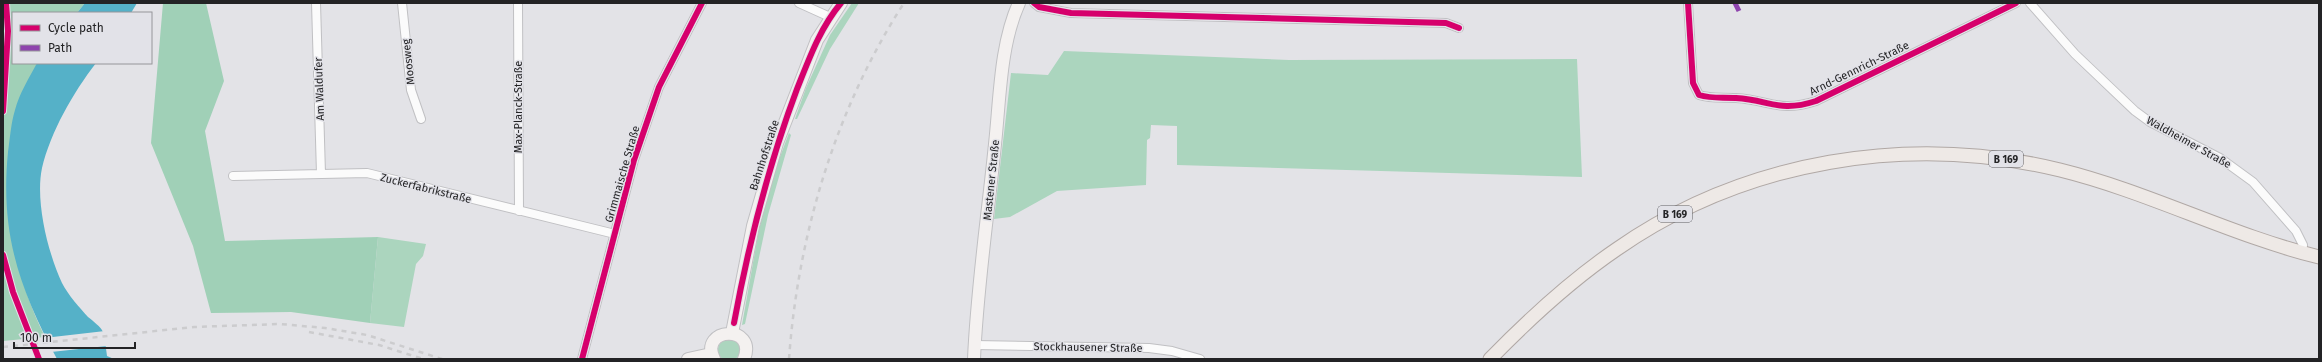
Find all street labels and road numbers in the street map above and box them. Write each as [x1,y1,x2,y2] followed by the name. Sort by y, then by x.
[400,38,417,86] street label: Moosweg
[1807,39,1911,98] street label: Arnd-Gennrich-Straße
[312,56,327,121] street label: Am Waldufer
[512,61,525,153] street label: Max-Planck-Straße
[2144,114,2233,171] street label: Waldheimer Straße
[747,118,782,192] street label: Bahnhofstraße
[602,124,643,224] street label: Grimmaische Straße
[981,139,1002,221] street label: Mastener Straße
[1989,151,2023,167] road number: B 169
[379,171,473,206] street label: Zuckerfabrikstraße
[1658,206,1692,222] road number: B 169
[1033,340,1143,355] street label: Stockhausener Straße

